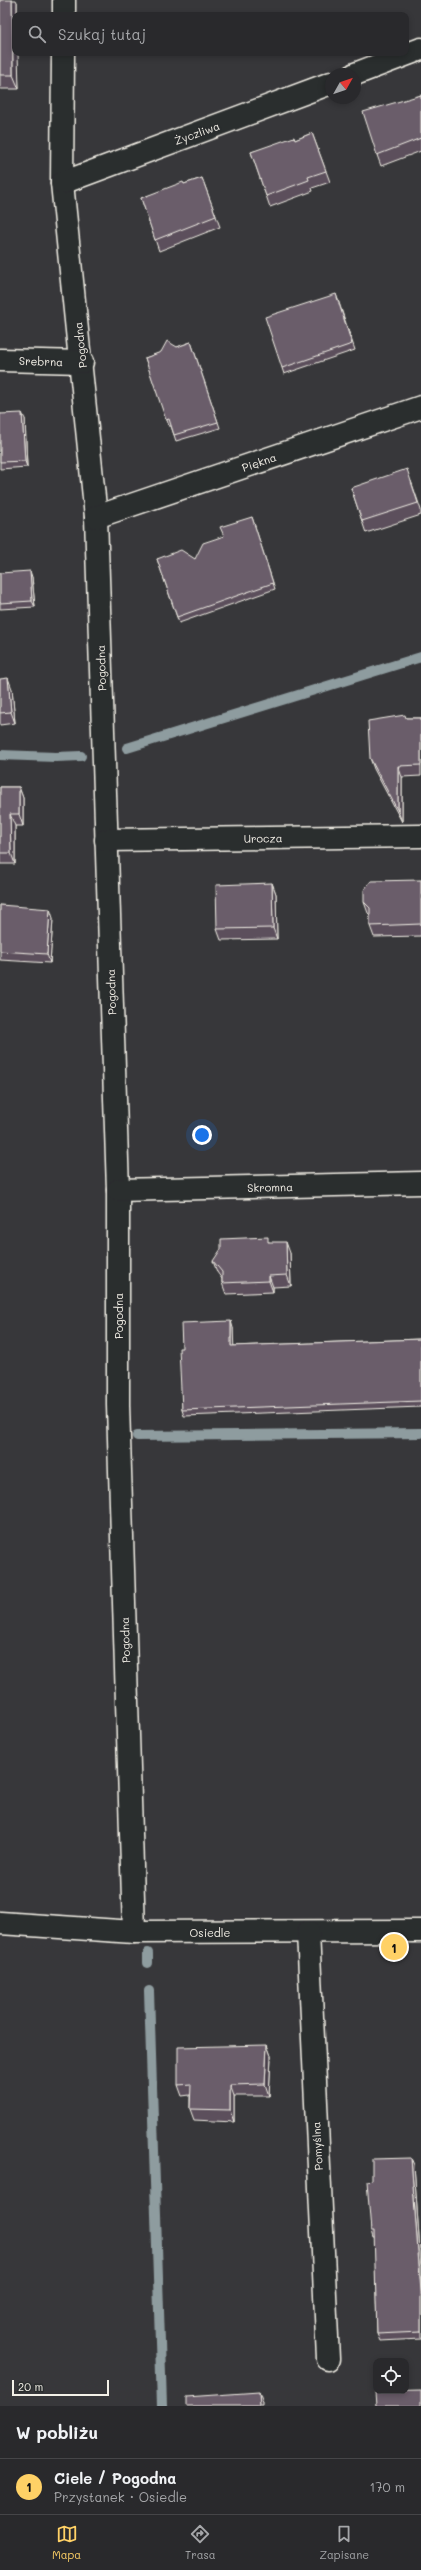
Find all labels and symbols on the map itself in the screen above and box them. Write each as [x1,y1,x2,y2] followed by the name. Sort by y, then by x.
[325,68,361,104] north arrow
[172,118,222,148] street label: Życzliwa
[70,321,90,369] street label: Pogodna
[19,353,63,369] street label: Srebrna
[240,449,278,475] street label: Piękna
[93,645,109,691] street label: Pogodna
[243,830,283,846] street label: Urocza
[103,969,119,1015] street label: Pogodna
[192,1125,212,1145] your location
[247,1179,293,1195] street label: Skromna
[111,1293,126,1339] street label: Pogodna
[117,1617,133,1663] street label: Pogodna
[190,1925,231,1940] street label: Osiedle
[381,1932,407,1962] pin: 1
[308,2121,326,2171] street label: Pomyślna
[12,2378,109,2397] scale bar

